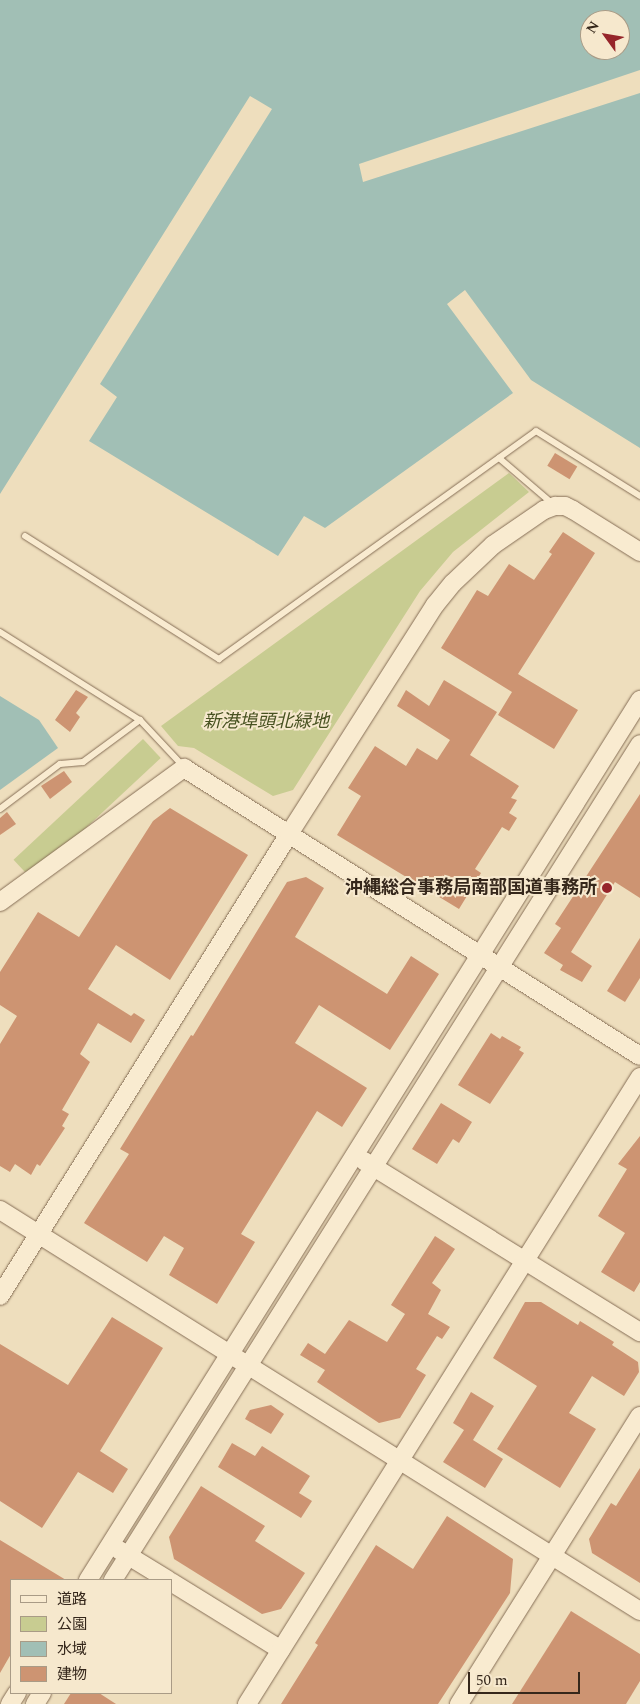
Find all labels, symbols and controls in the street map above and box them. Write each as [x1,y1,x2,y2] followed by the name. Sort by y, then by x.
[580,10,630,60] north arrow
[581,17,605,38] text: N
[203,711,329,733] park label: 新港埠頭北緑地
[345,877,597,899] place label: 沖縄総合事務局南部国道事務所
[601,882,613,894] marker: 沖縄総合事務局南部国道事務所
[10,1579,172,1694] legend
[57,1588,87,1611] text: 道路
[57,1613,87,1636] text: 公園
[57,1638,87,1661] text: 水域
[470,1662,582,1694] scale bar
[57,1663,87,1686] text: 建物
[476,1669,508,1692] text: 50 m

